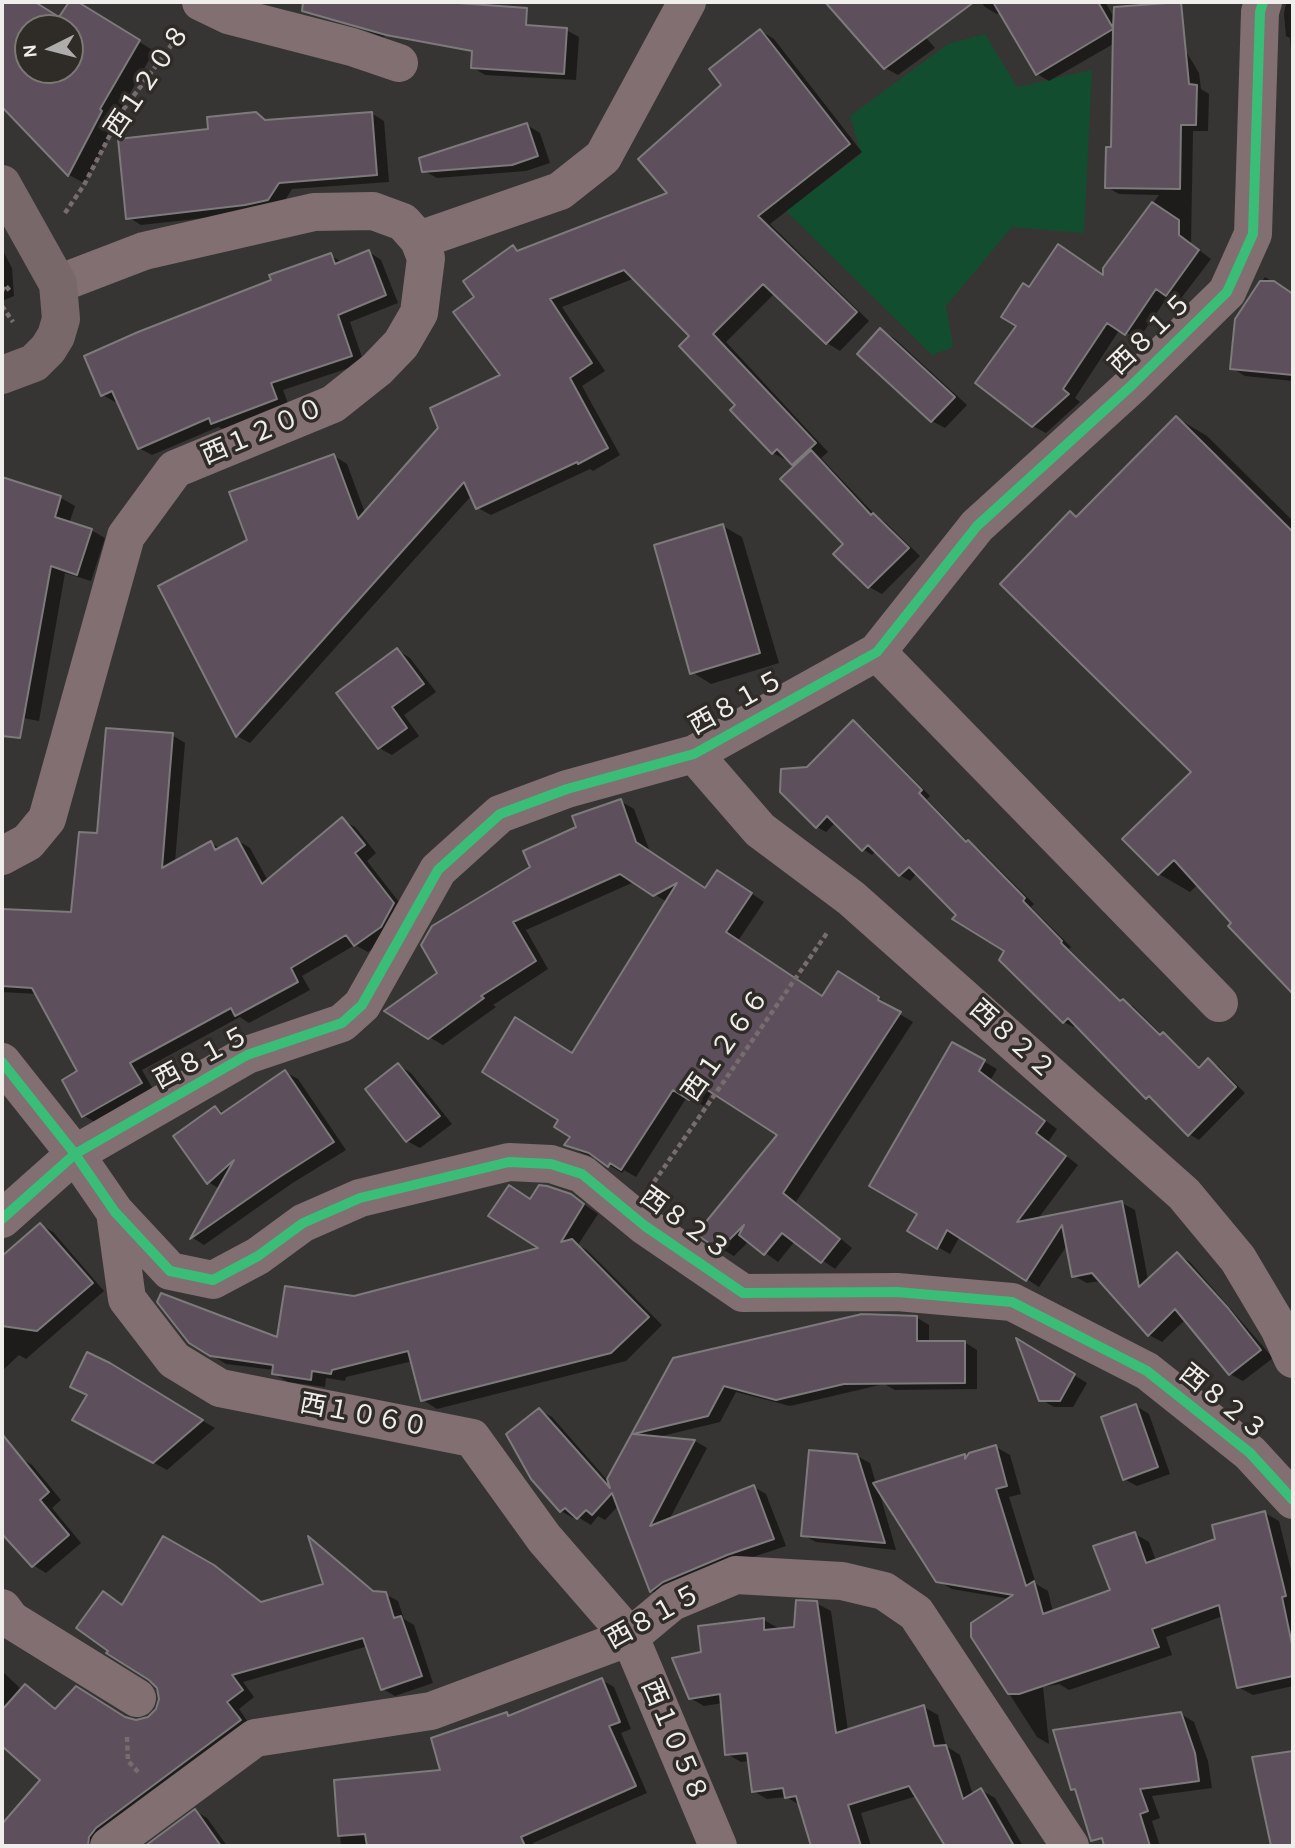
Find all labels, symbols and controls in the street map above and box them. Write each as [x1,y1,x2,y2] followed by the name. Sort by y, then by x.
[14,14,84,84] north arrow
[99,18,197,144] street label: 西１２０８
[18,43,42,59] text: N
[1103,287,1199,381] street label: 西８１５
[197,392,329,472] street label: 西１２００
[684,664,790,742] street label: 西８１５
[676,983,776,1107] street label: 西１２６６
[963,994,1061,1086] street label: 西８２２
[149,1020,255,1096] street label: 西８１５
[634,1181,736,1267] street label: 西８２３
[1173,1358,1273,1448] street label: 西８２３
[297,1388,431,1444] street label: 西１０６０
[601,1578,707,1656] street label: 西８１５
[634,1675,714,1807] street label: 西１０５８

